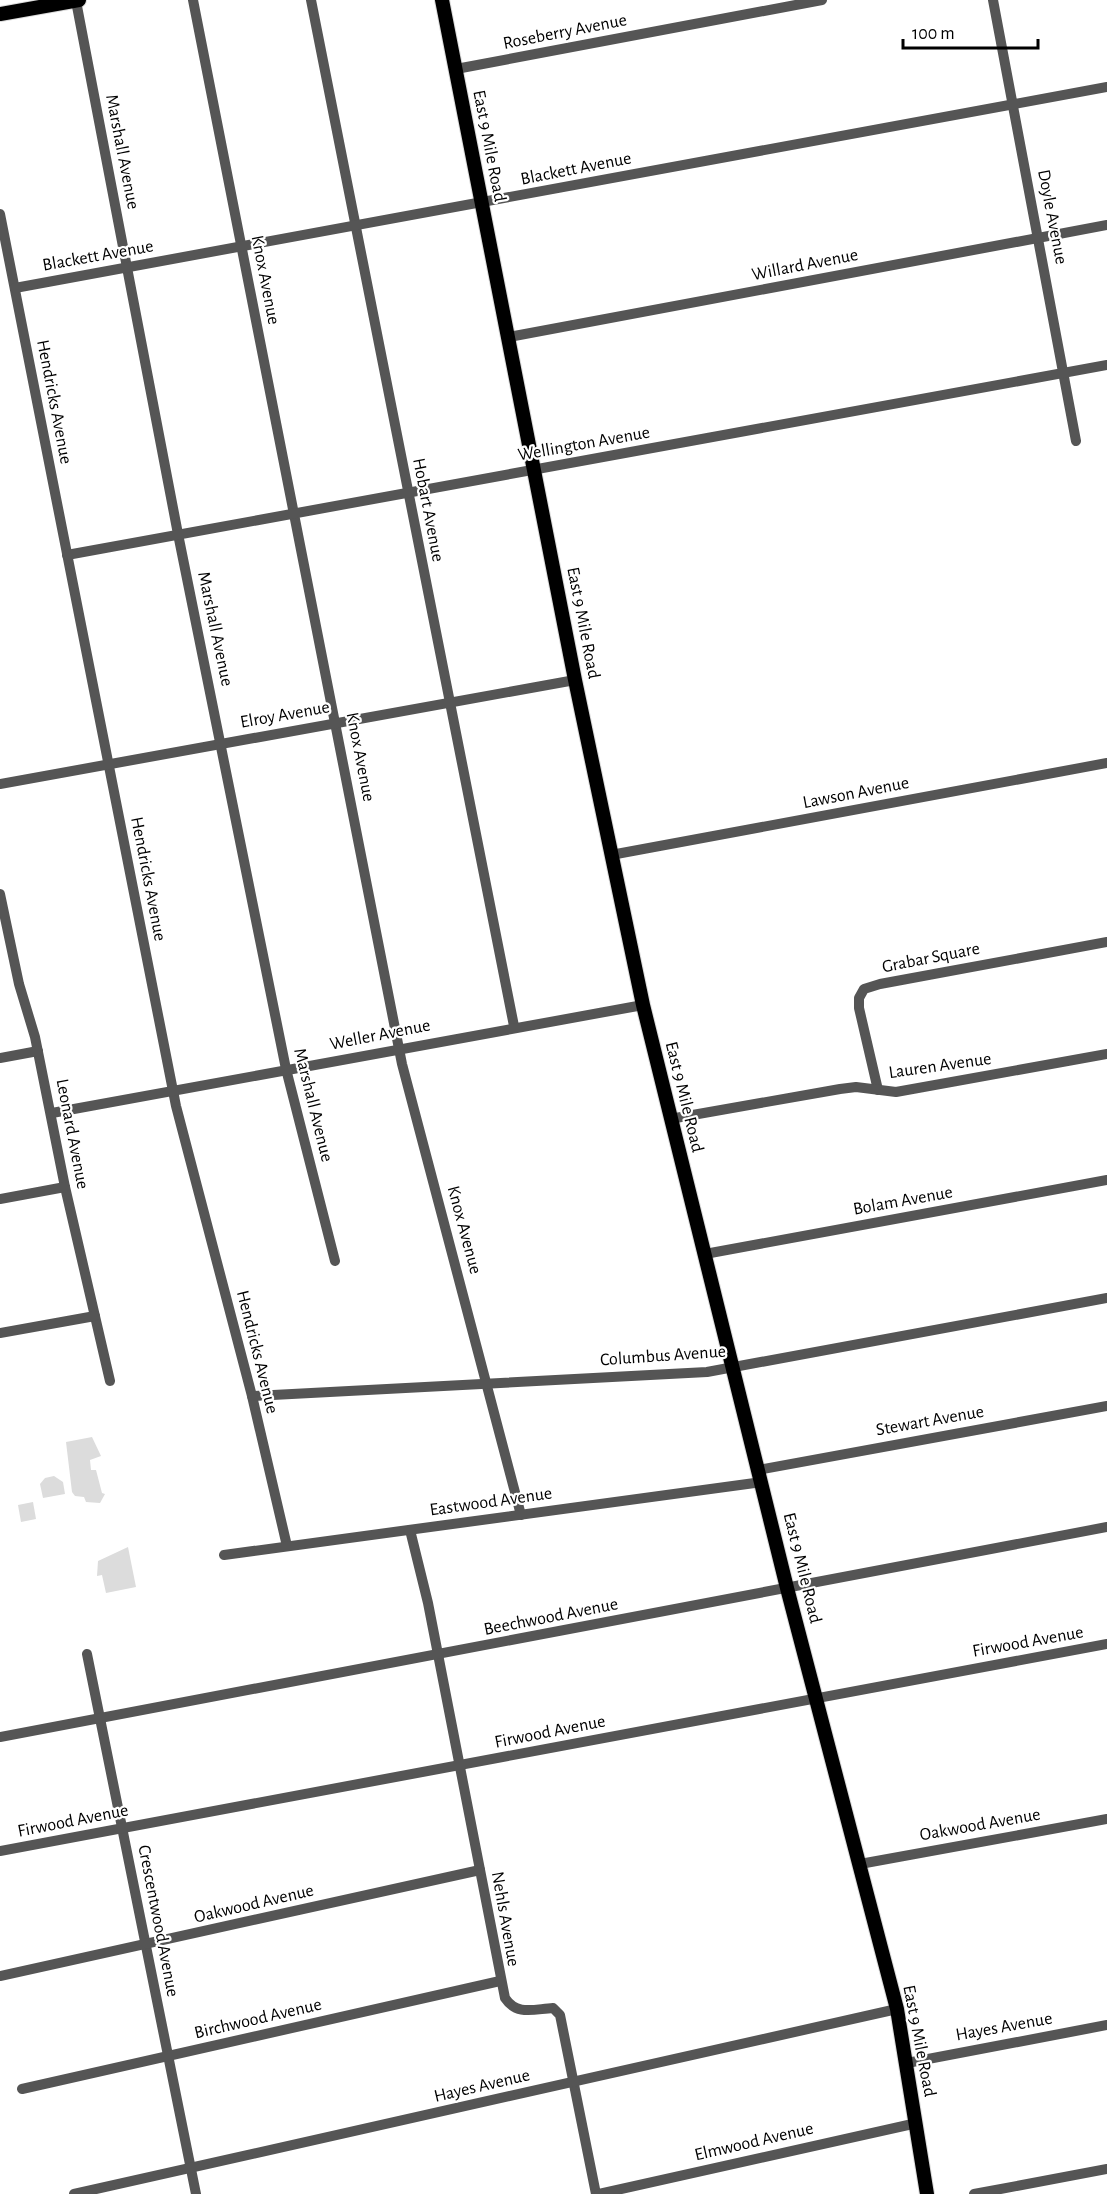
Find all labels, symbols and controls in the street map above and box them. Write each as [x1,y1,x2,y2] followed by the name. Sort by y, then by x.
[502,11,628,53] street label: Roseberry Avenue
[903,12,1038,50] scale bar
[912,25,955,43] text: 100 m
[469,89,509,203] street label: East 9 Mile Road
[102,93,142,211] street label: Marshall Avenue
[519,149,633,189] street label: Blackett Avenue
[1034,168,1070,266] street label: Doyle Avenue
[248,234,282,326] street label: Knox Avenue
[41,237,155,275] street label: Blackett Avenue
[750,246,860,284] street label: Willard Avenue
[33,338,75,466] street label: Hendricks Avenue
[517,424,651,464] street label: Wellington Avenue
[409,457,447,563] street label: Hobart Avenue
[563,566,603,680] street label: East 9 Mile Road
[194,570,236,688] street label: Marshall Avenue
[239,698,331,732] street label: Elroy Avenue
[343,711,377,803] street label: Knox Avenue
[801,774,911,812] street label: Lawson Avenue
[127,815,169,943] street label: Hendricks Avenue
[881,940,981,976] street label: Grabar Square
[328,1016,432,1054] street label: Weller Avenue
[662,1040,706,1154] street label: East 9 Mile Road
[290,1046,336,1164] street label: Marshall Avenue
[887,1050,993,1082] street label: Lauren Avenue
[52,1077,92,1191] street label: Leonard Avenue
[852,1183,954,1219] street label: Bolam Avenue
[444,1184,484,1276] street label: Knox Avenue
[233,1289,281,1415] street label: Hendricks Avenue
[599,1343,727,1369] street label: Columbus Avenue
[875,1403,985,1439] street label: Stewart Avenue
[429,1485,553,1519] street label: Eastwood Avenue
[780,1511,824,1625] street label: East 9 Mile Road
[482,1595,620,1639] street label: Beechwood Avenue
[971,1623,1085,1661] street label: Firwood Avenue
[493,1712,607,1752] street label: Firwood Avenue
[16,1801,130,1841] street label: Firwood Avenue
[918,1806,1042,1844] street label: Oakwood Avenue
[134,1844,182,1998] street label: Crescentwood Avenue
[488,1870,522,1968] street label: Nehls Avenue
[192,1881,316,1927] street label: Oakwood Avenue
[899,1984,939,2098] street label: East 9 Mile Road
[193,1996,323,2042] street label: Birchwood Avenue
[954,2010,1054,2044] street label: Hayes Avenue
[432,2066,532,2106] street label: Hayes Avenue
[693,2120,815,2164] street label: Elmwood Avenue

